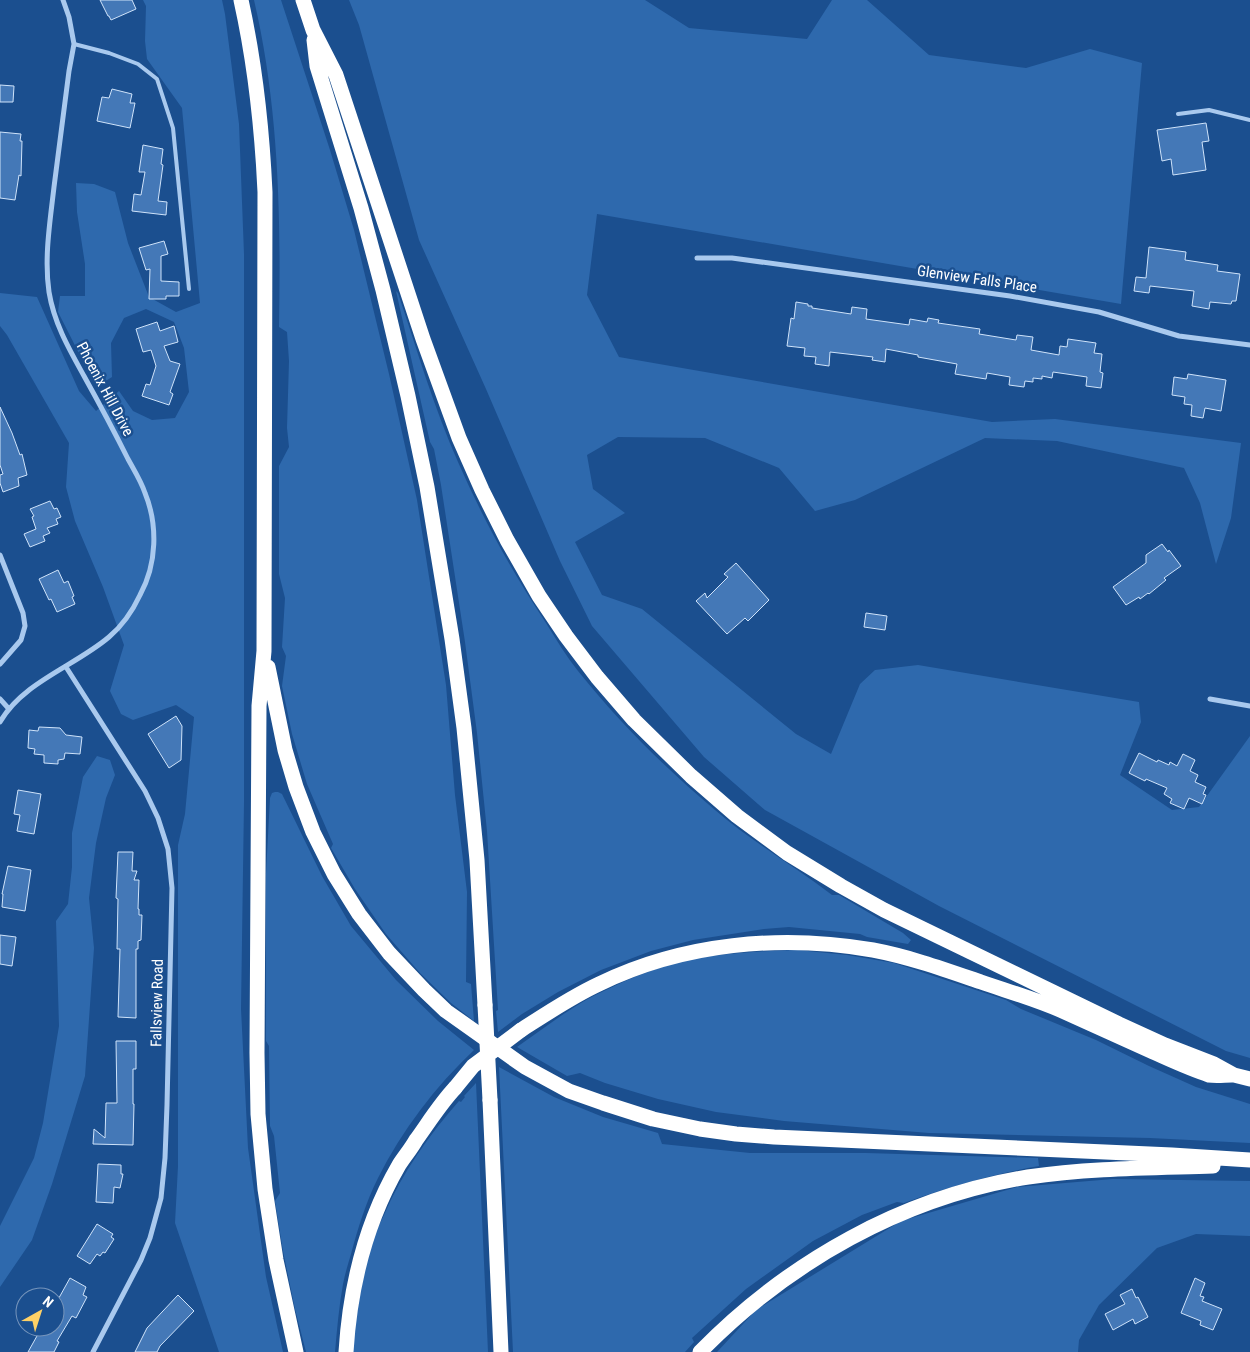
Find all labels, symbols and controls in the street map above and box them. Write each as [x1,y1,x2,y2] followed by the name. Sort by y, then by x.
[916,262,1038,296] street label: Glenview Falls Place
[73,339,137,439] street label: Phoenix Hill Drive
[147,959,167,1047] street label: Fallsview Road
[15,1287,65,1337] north arrow
[40,1293,57,1311] text: N

